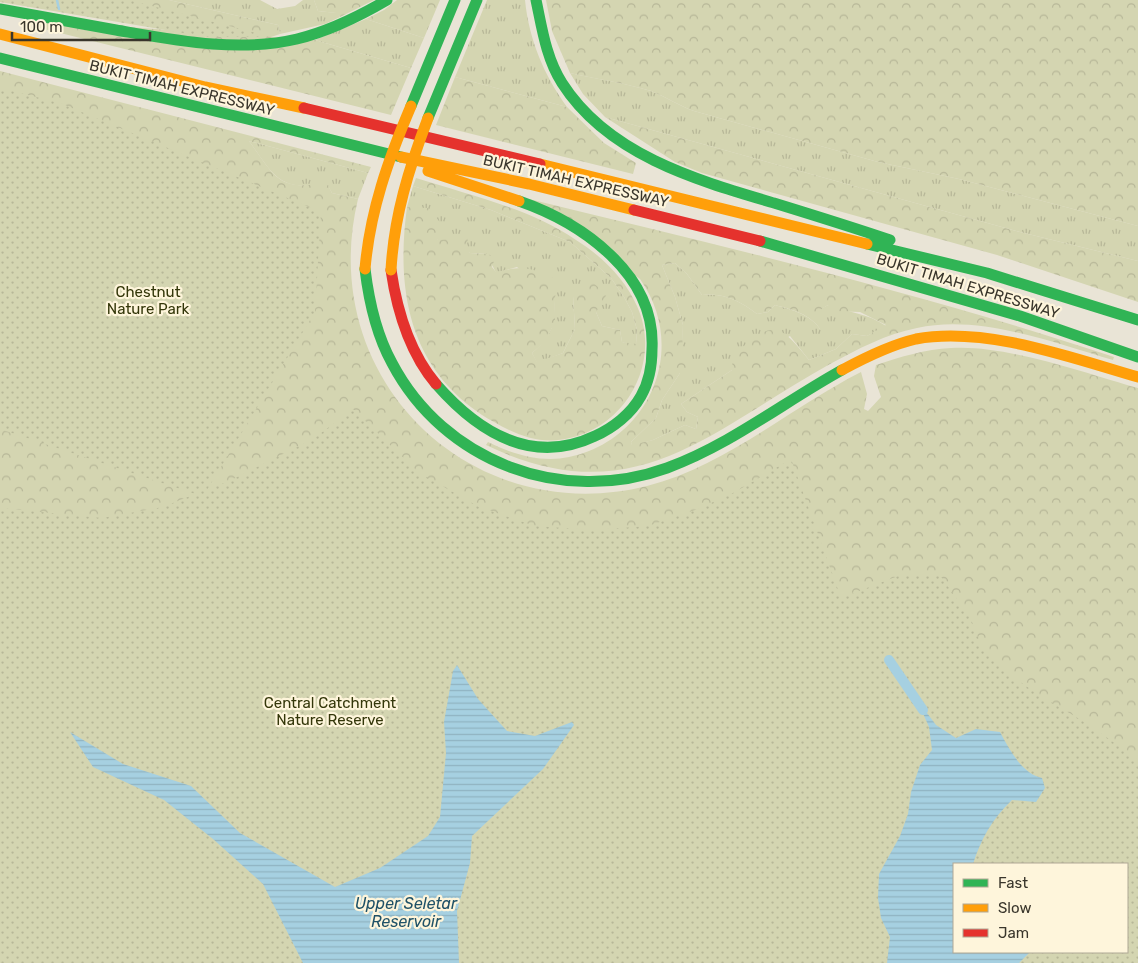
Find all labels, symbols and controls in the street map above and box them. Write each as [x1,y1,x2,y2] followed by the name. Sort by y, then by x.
[12,10,150,42] scale bar
[20,18,62,36] text: 100 m
[87,56,277,120] street label: BUKIT TIMAH EXPRESSWAY
[481,151,671,211] street label: BUKIT TIMAH EXPRESSWAY
[874,250,1062,323] street label: BUKIT TIMAH EXPRESSWAY
[107,283,189,318] park label: Chestnut Nature Park
[264,694,396,729] park label: Central Catchment Nature Reserve
[953,863,1128,953] legend
[998,874,1028,892] text: Fast
[355,894,458,931] water label: Upper Seletar Reservoir
[998,899,1031,917] text: Slow
[998,924,1029,942] text: Jam

